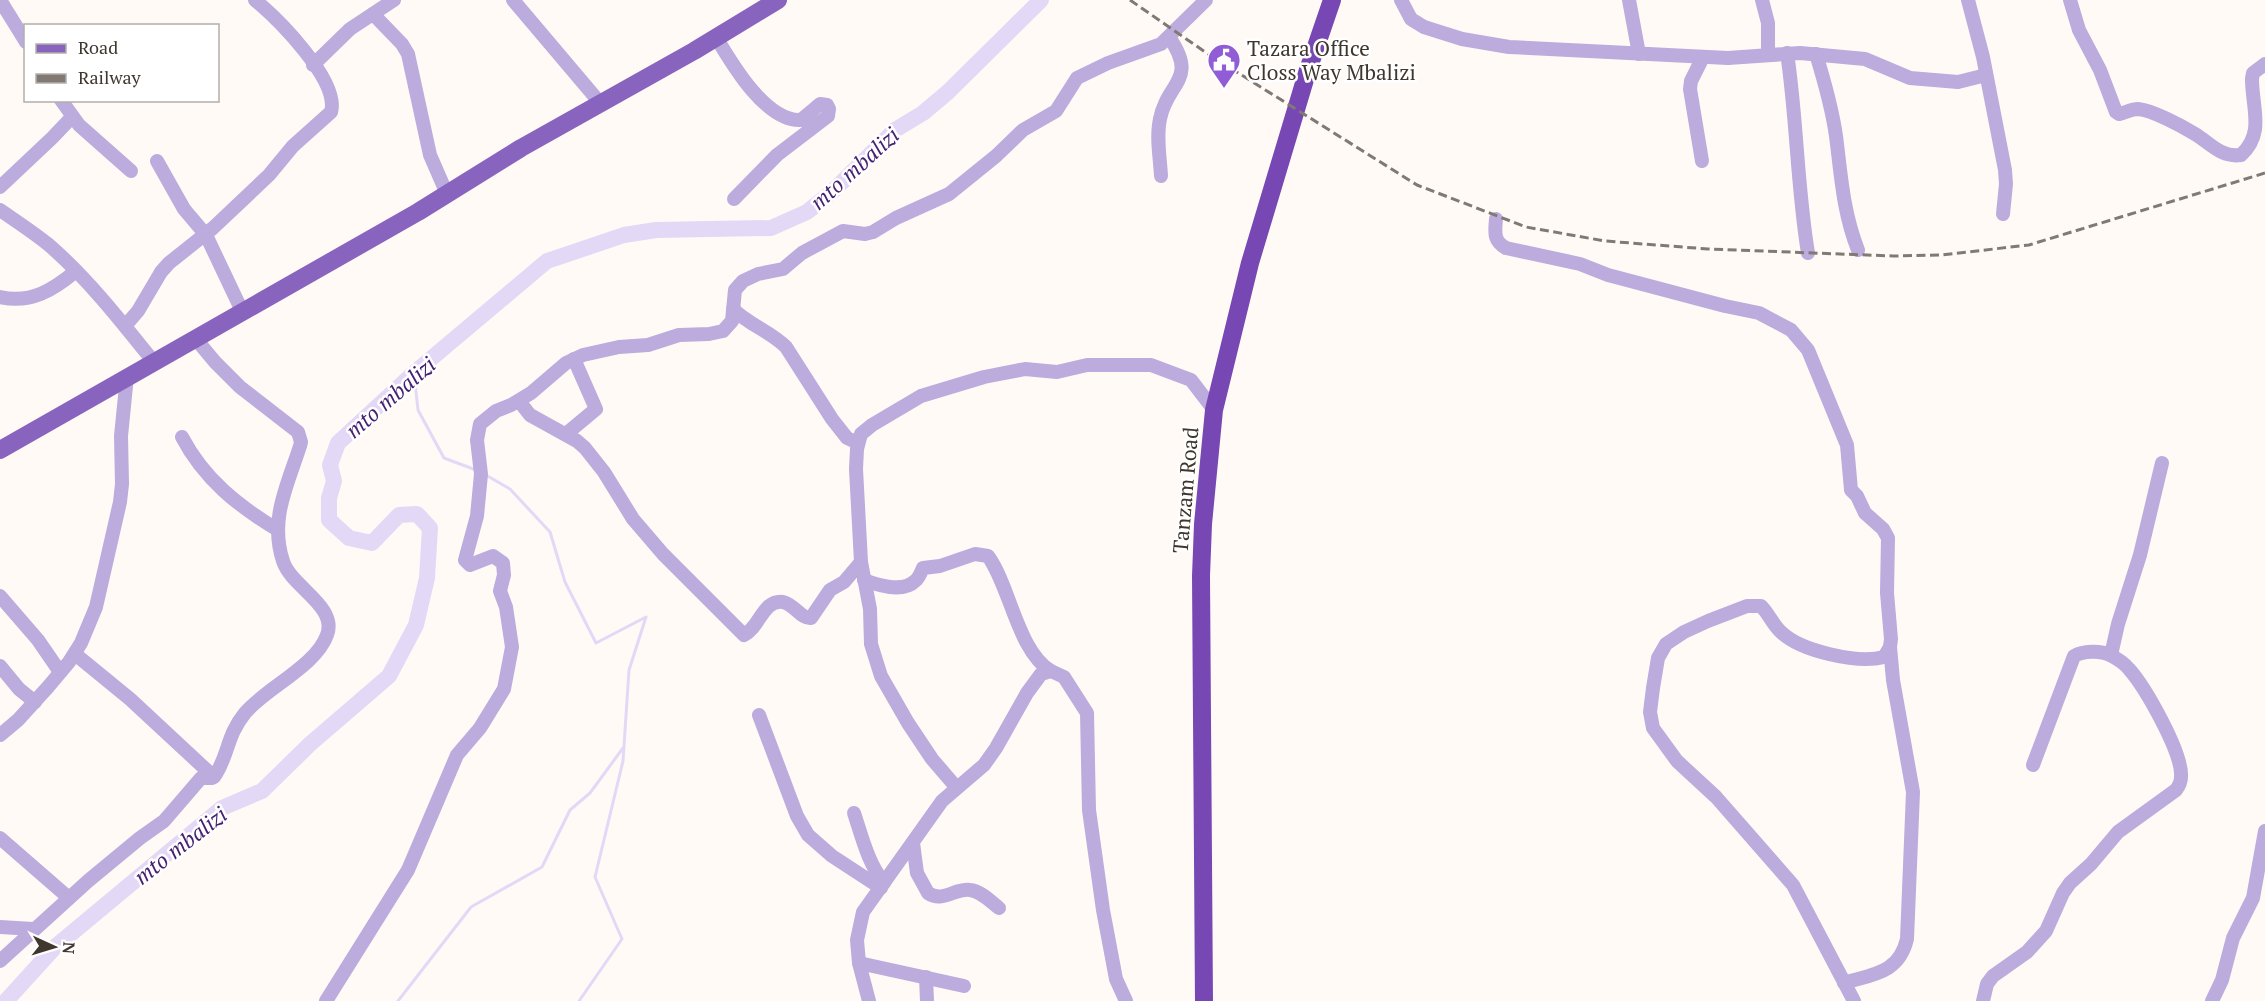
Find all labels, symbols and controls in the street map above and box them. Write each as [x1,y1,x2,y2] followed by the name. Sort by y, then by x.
[24,24,219,102] legend
[1247,34,1416,86] place label: Tazara Office Closs Way Mbalizi
[78,35,118,59] text: Road
[1206,42,1242,89] public building icon: Tazara Office Closs Way Mbalizi
[78,65,142,89] text: Railway
[803,120,905,216] water label: mto mbalizi
[339,350,441,444] water label: mto mbalizi
[1166,425,1204,554] street label: Tanzam Road
[128,800,232,890] water label: mto mbalizi
[24,917,84,977] north arrow
[58,941,80,955] text: N

